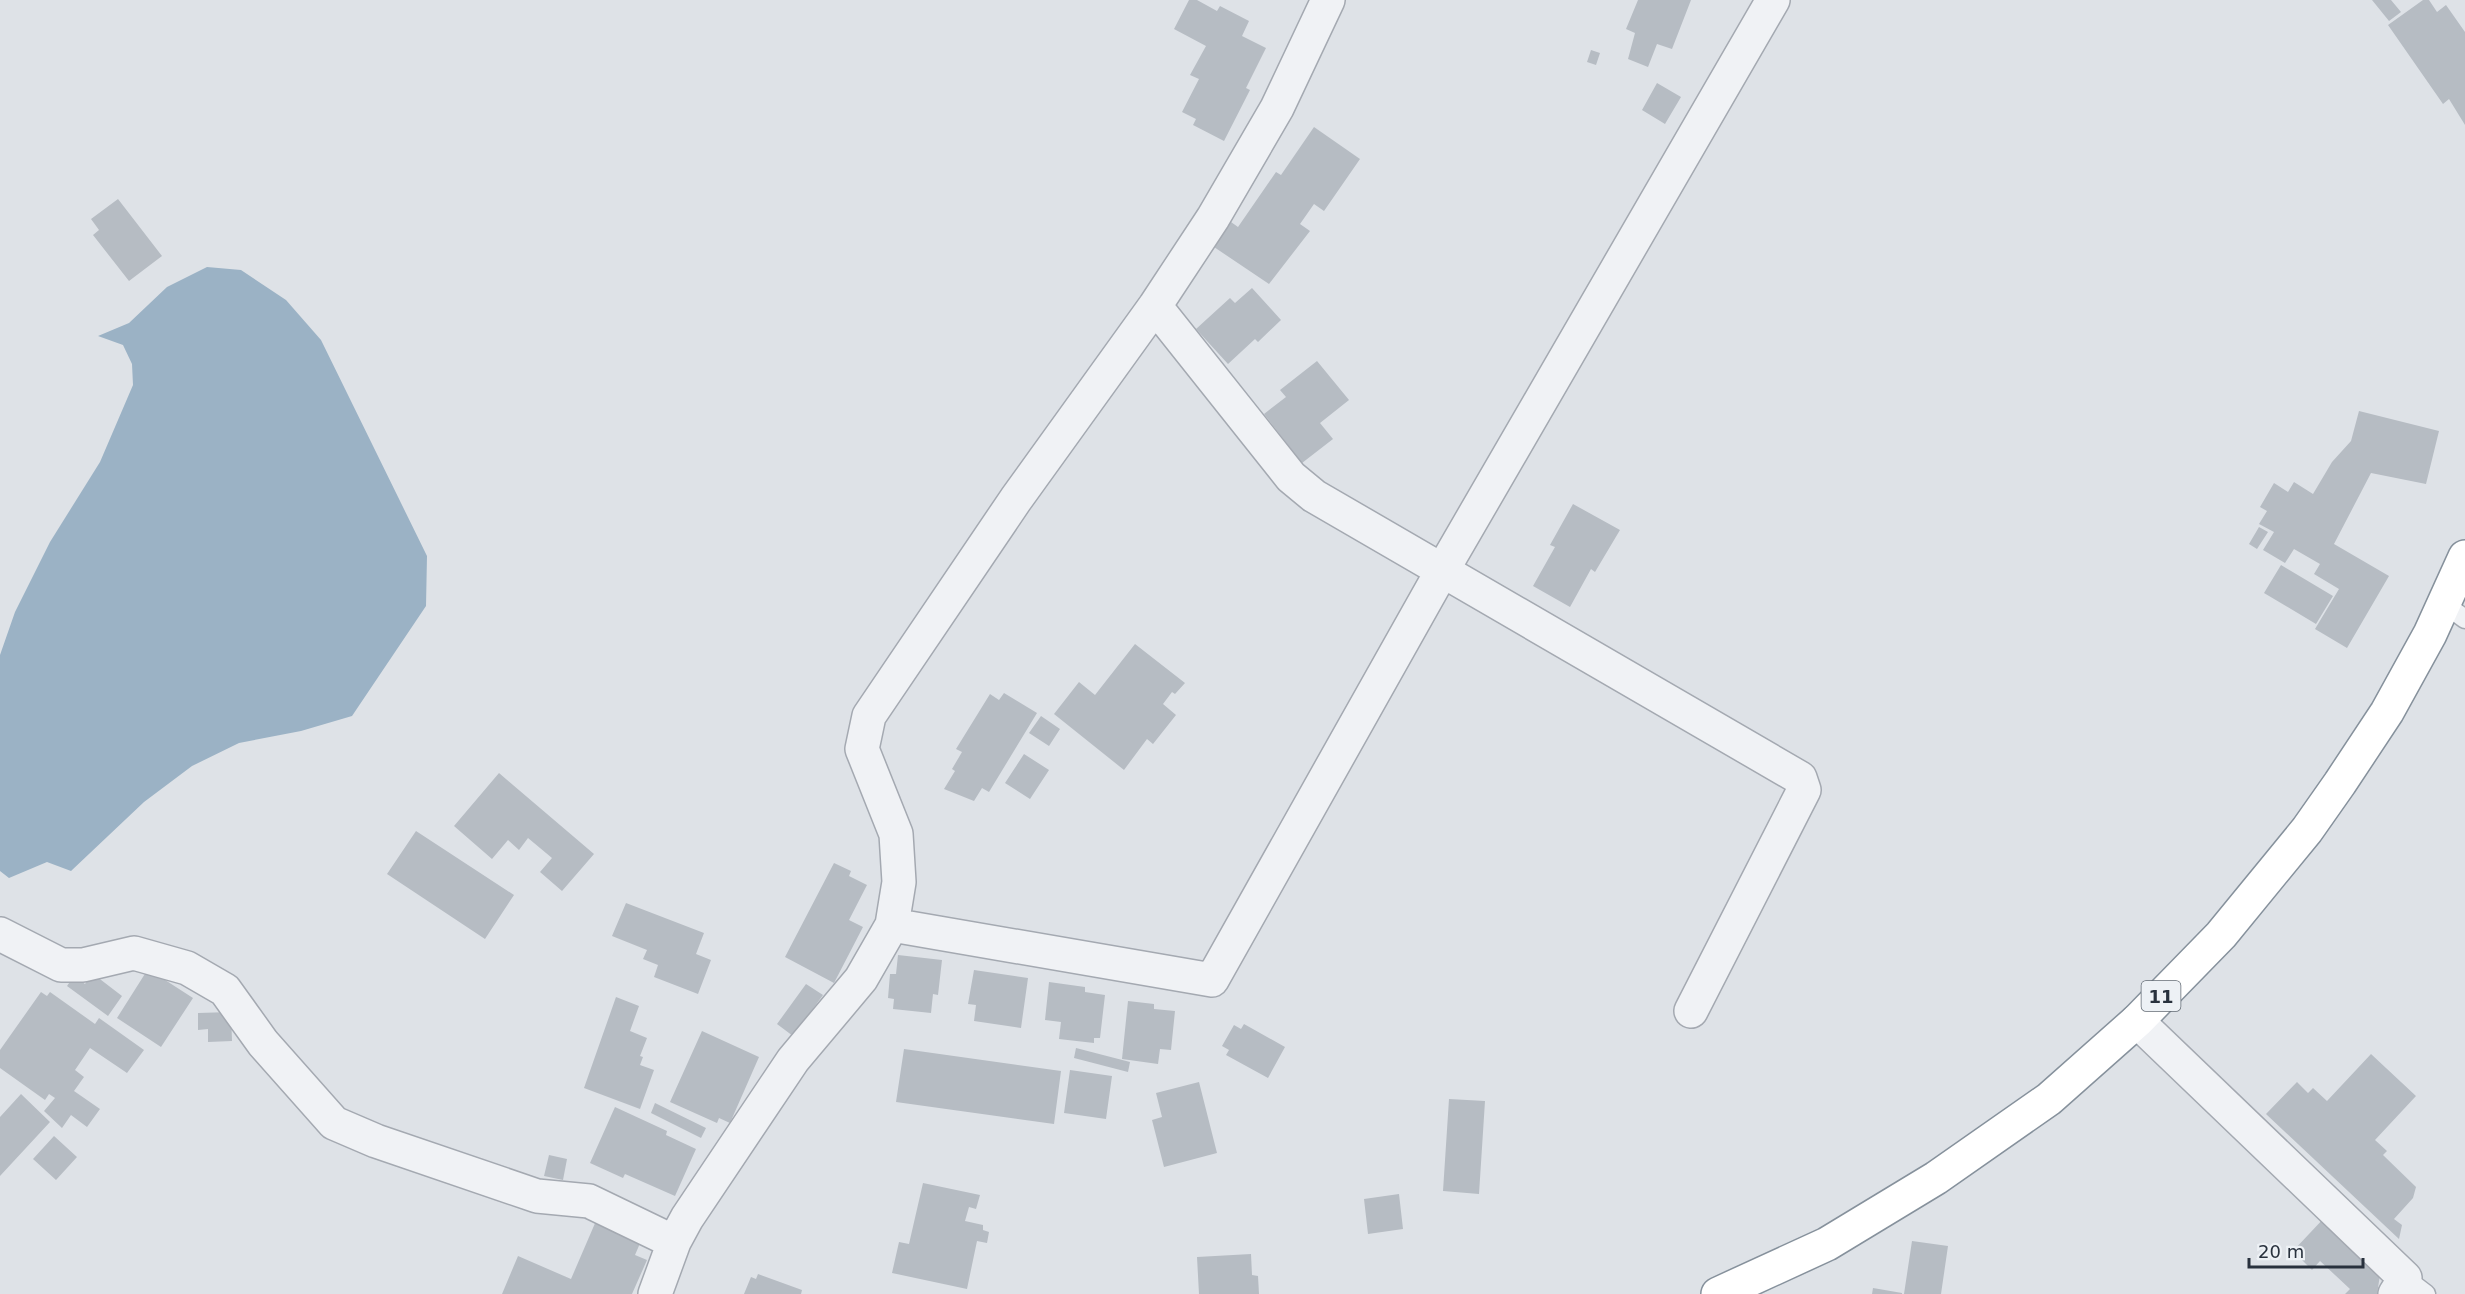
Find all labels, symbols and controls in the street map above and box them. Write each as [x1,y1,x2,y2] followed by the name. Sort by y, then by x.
[2142,981,2180,1011] road number: 11
[2249,1231,2363,1269] scale bar
[2258,1241,2304,1262] text: 20 m

